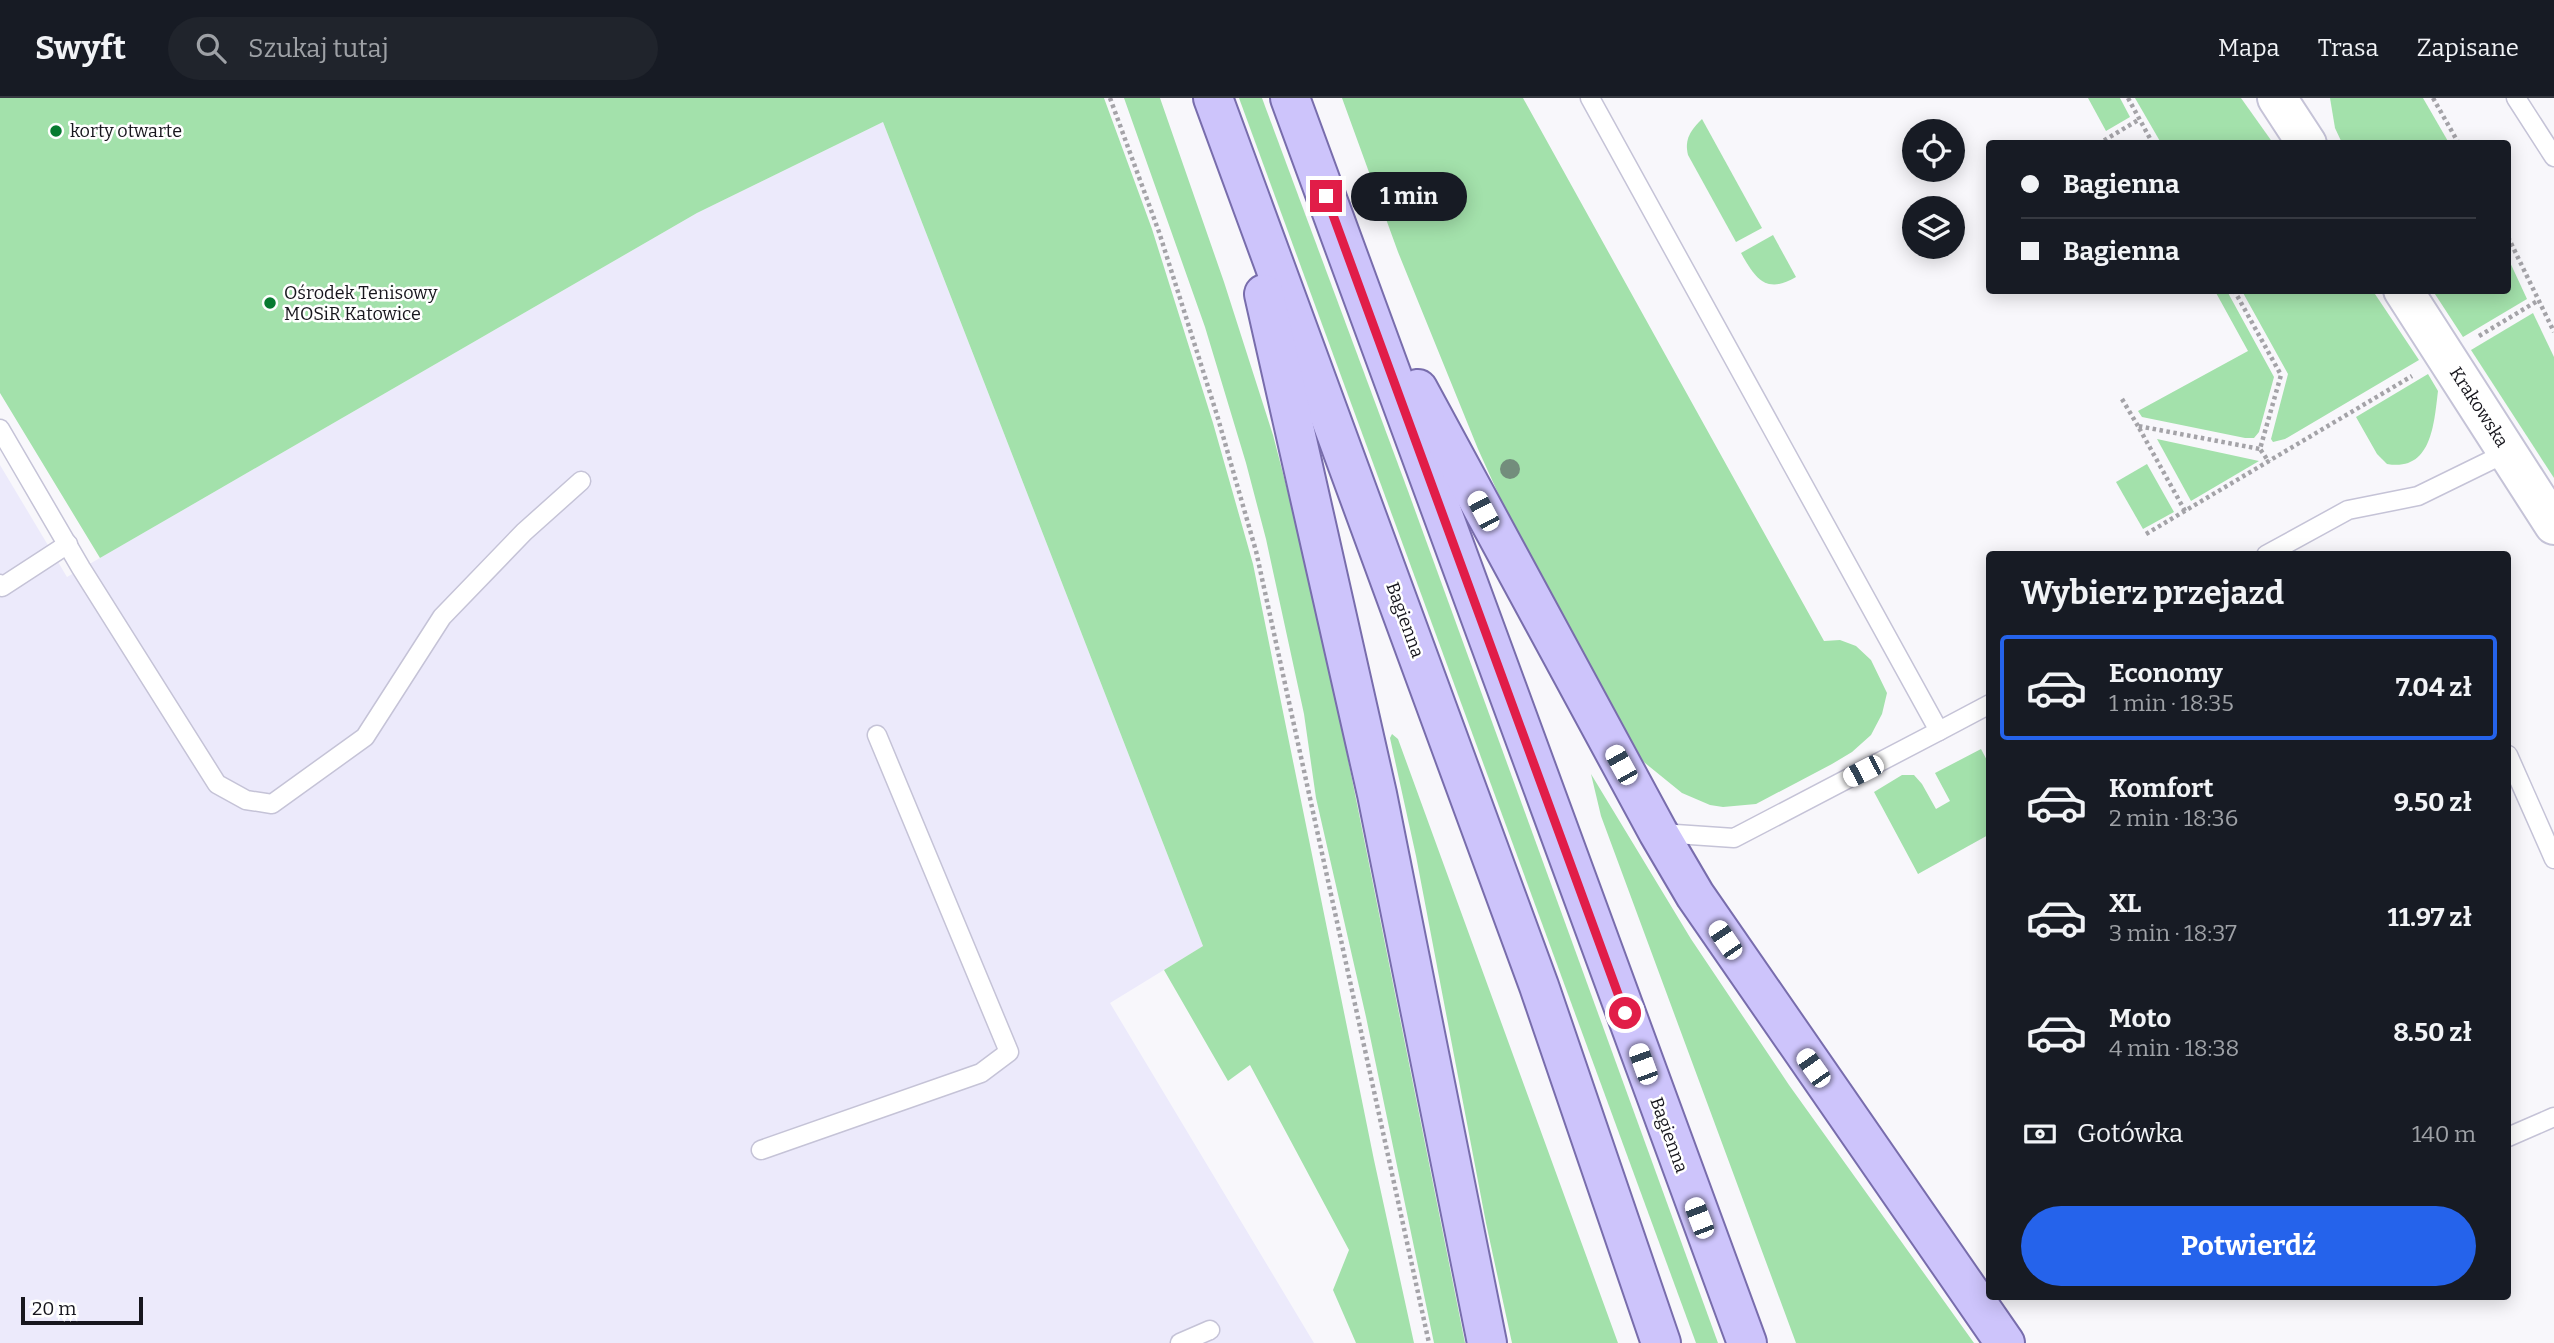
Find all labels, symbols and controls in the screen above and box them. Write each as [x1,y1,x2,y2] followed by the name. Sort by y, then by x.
[168,17,658,80] search box
[35,28,126,68] text: Swyft
[192,29,230,67] icon: search
[248,33,389,64] text: Szukaj tutaj
[2218,34,2280,62] text: Mapa
[2318,34,2379,62] text: Trasa
[2417,34,2519,62] text: Zapisane
[1902,119,1965,259] map controls
[1902,119,1965,182] button: locate
[70,120,182,142] place label: korty otwarte
[48,123,64,139] marker: korty otwarte
[2063,169,2179,200] text: Bagienna
[1350,172,1466,220] callout: 1 min
[1310,180,1342,212] route end
[1380,182,1438,210] text: 1 min
[1902,196,1965,259] button: layers
[2063,236,2179,267] text: Bagienna
[284,282,438,325] place label: Ośrodek Tenisowy MOSiR Katowice
[262,295,278,311] marker: Ośrodek Tenisowy MOSiR Katowice
[2445,363,2513,451] street label: Krakowska
[1464,488,1503,534] car
[2021,574,2284,612] text: Wybierz przejazd
[1381,579,1429,661] street label: Bagienna
[2025,656,2088,719] icon: car
[2109,658,2223,689] text: Economy
[2396,672,2472,703] text: 7.04 zł
[2109,689,2234,717] text: 1 min · 18:35
[1602,742,1641,788] car
[1840,752,1887,790] car
[2025,771,2088,834] icon: car
[2109,773,2214,804] text: Komfort
[2394,787,2472,818] text: 9.50 zł
[2109,804,2238,832] text: 2 min · 18:36
[2025,886,2088,949] icon: car
[2109,888,2141,919] text: XL
[2387,902,2472,933] text: 11.97 zł
[1705,917,1746,963] car
[2109,919,2237,947] text: 3 min · 18:37
[1609,997,1641,1029] route start
[2025,1001,2088,1064] icon: car
[2109,1003,2171,1034] text: Moto
[2393,1017,2472,1048] text: 8.50 zł
[2109,1034,2239,1062] text: 4 min · 18:38
[1626,1041,1661,1087] car
[1793,1045,1834,1091] car
[1645,1094,1693,1176] street label: Bagienna
[2021,1115,2059,1153] icon: cash
[2077,1118,2183,1149] text: Gotówka
[2412,1120,2476,1148] text: 140 m
[1682,1195,1717,1241] car
[2021,1206,2476,1286] button: Potwierdź
[21,1294,144,1326] scale bar
[32,1297,76,1320] text: 20 m

